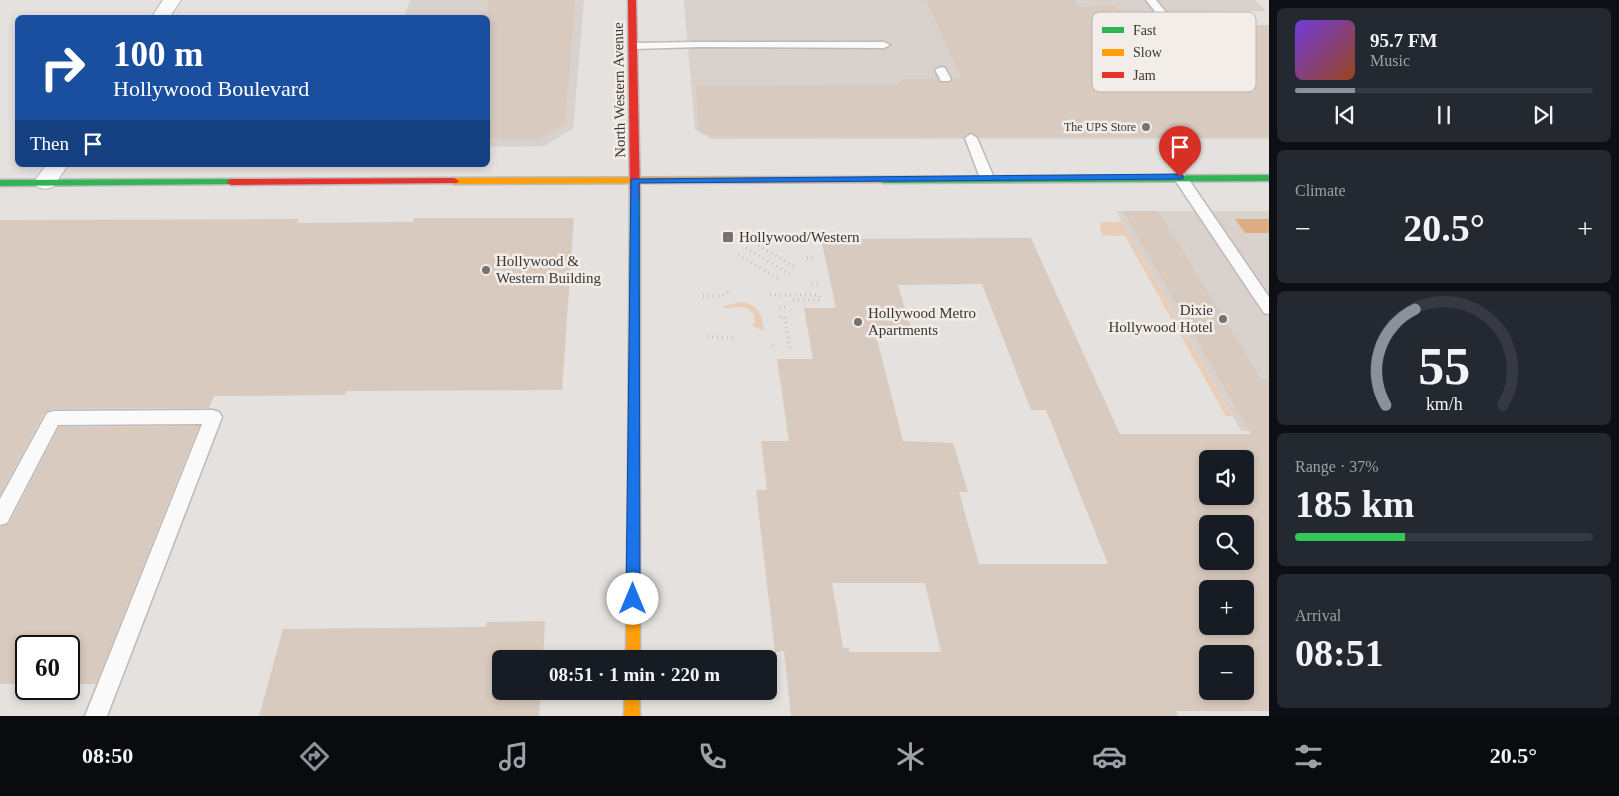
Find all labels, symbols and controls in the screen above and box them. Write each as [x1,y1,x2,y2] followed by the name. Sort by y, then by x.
[1092,12,1256,92] legend
[610,22,628,158] street label: North Western Avenue
[1133,23,1156,38] text: Fast
[1370,30,1438,51] text: 95.7 FM
[30,35,95,100] icon: right
[113,35,203,74] text: 100 m
[1133,45,1163,60] text: Slow
[1370,52,1410,69] text: Music
[1133,68,1156,83] text: Jam
[113,76,309,101] text: Hollywood Boulevard
[1331,101,1359,129] icon: previous
[1430,101,1458,129] icon: pause
[1529,101,1557,129] icon: next
[1064,120,1136,134] place label: The UPS Store
[1140,121,1152,133] marker: The UPS Store
[1159,126,1201,177] pin
[79,130,107,158] icon: arrive
[30,133,69,154] text: Then
[1166,133,1194,161] icon: arrive
[1295,182,1346,199] text: Climate
[1403,207,1485,249] text: 20.5°
[1295,213,1311,244] text: −
[1577,213,1593,244] text: +
[739,229,860,245] place label: Hollywood/Western
[721,230,735,244] marker: Hollywood/Western
[496,253,602,286] place label: Hollywood & Western Building
[480,264,492,276] marker: Hollywood & Western Building
[1108,302,1213,335] place label: Dixie Hollywood Hotel
[868,305,976,338] place label: Hollywood Metro Apartments
[1217,313,1229,325] marker: Dixie Hollywood Hotel
[852,316,864,328] marker: Hollywood Metro Apartments
[1418,338,1470,395] text: 55
[1426,394,1462,414] text: km/h
[1199,450,1254,700] map controls
[1199,450,1254,505] button: sound
[1295,458,1379,475] text: Range · 37%
[1295,483,1414,525] text: 185 km
[1199,515,1254,570] button: search
[606,572,658,624] position arrow
[1199,580,1254,635] button: +
[1295,607,1341,624] text: Arrival
[1295,632,1384,674] text: 08:51
[15,635,80,700] speed limit sign: 60
[1199,645,1254,700] button: −
[549,664,720,685] text: 08:51 · 1 min · 220 m
[297,739,332,774] icon: directions
[496,739,531,774] icon: music
[695,739,730,774] icon: phone
[893,739,928,774] icon: climate
[1092,739,1127,774] icon: car
[1291,739,1326,774] icon: filters
[82,743,133,768] text: 08:50
[1490,743,1537,768] text: 20.5°

